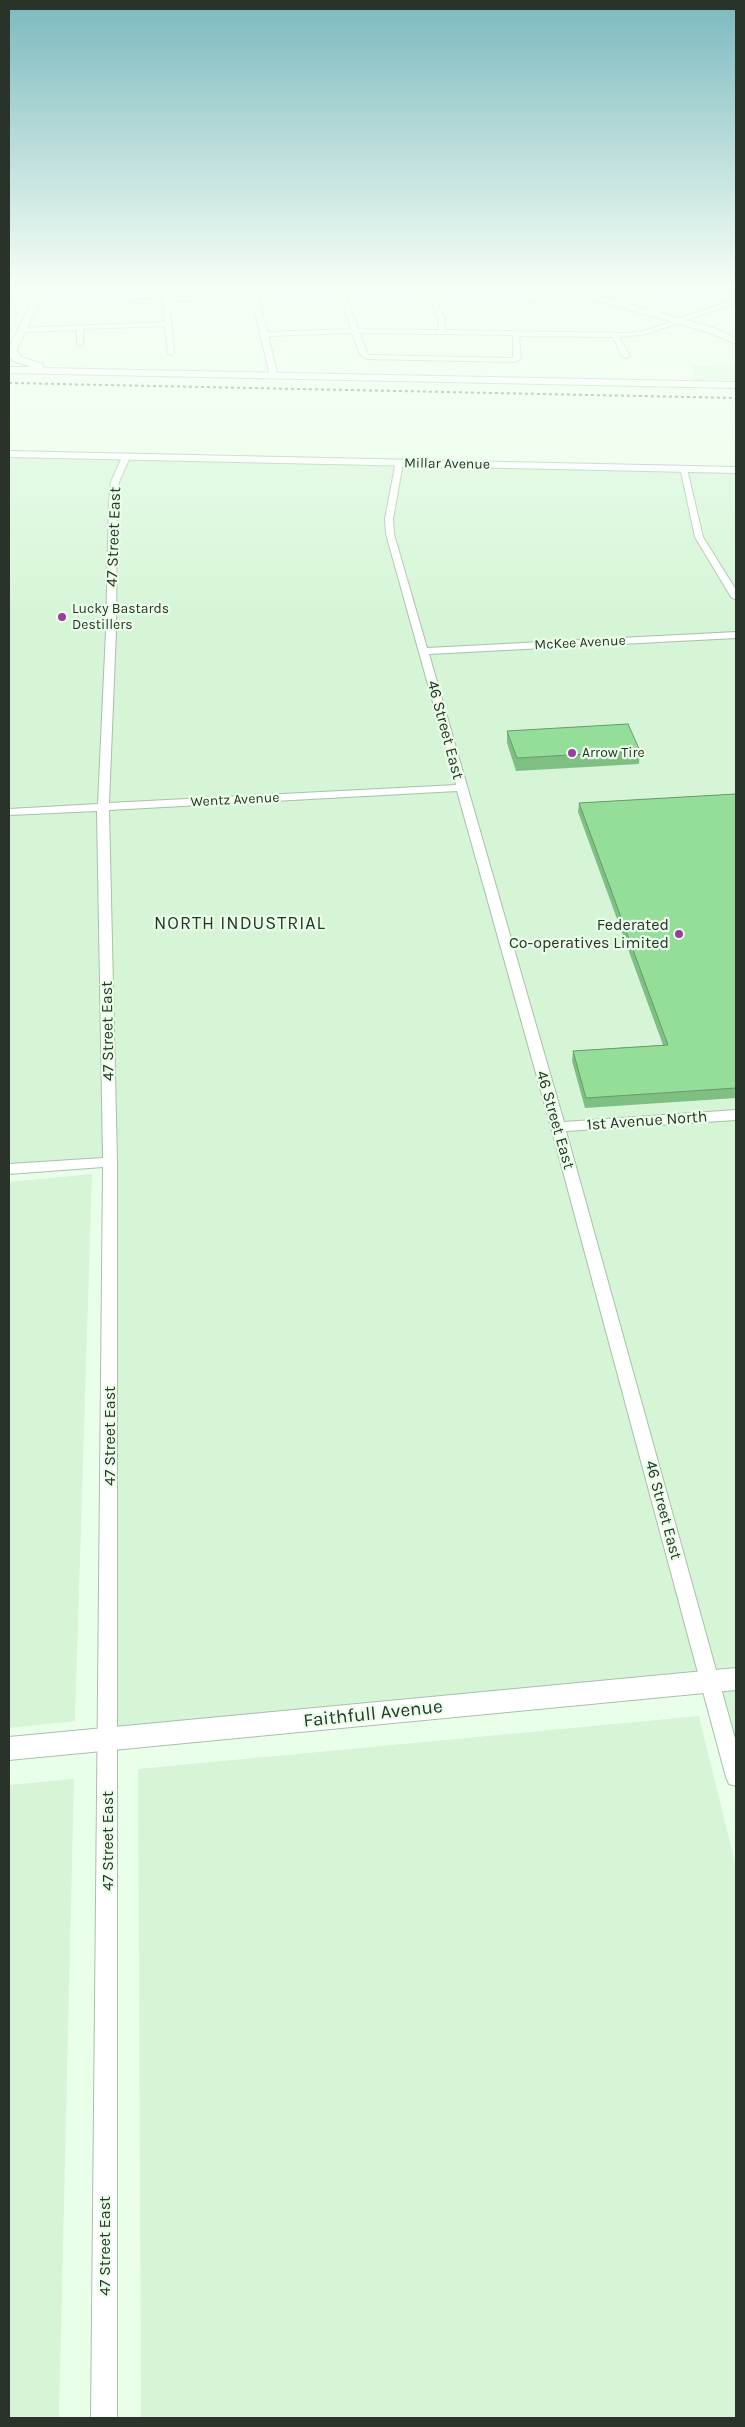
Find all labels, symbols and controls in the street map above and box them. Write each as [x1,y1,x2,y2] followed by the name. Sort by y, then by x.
[404,455,490,473] street label: Millar Avenue
[103,487,125,587] street label: 47 Street East
[72,601,169,634] place label: Lucky Bastards Destillers
[56,611,68,623] marker: Lucky Bastards Destillers
[534,632,626,654] street label: McKee Avenue
[423,678,467,782] street label: 46 Street East
[582,745,645,761] place label: Arrow Tire
[566,747,578,759] marker: Arrow Tire
[190,789,280,811] street label: Wentz Avenue
[152,913,328,935] district label: NORTH INDUSTRIAL
[509,915,669,953] place label: Federated Co-operatives Limited
[673,928,685,940] marker: Federated Co-operatives Limited
[98,981,118,1081] street label: 47 Street East
[532,1068,578,1172] street label: 46 Street East
[586,1107,708,1135] street label: 1st Avenue North
[100,1386,120,1486] street label: 47 Street East
[641,1458,685,1562] street label: 46 Street East
[302,1695,444,1733] street label: Faithfull Avenue
[98,1791,118,1891] street label: 47 Street East
[95,2196,115,2296] street label: 47 Street East

